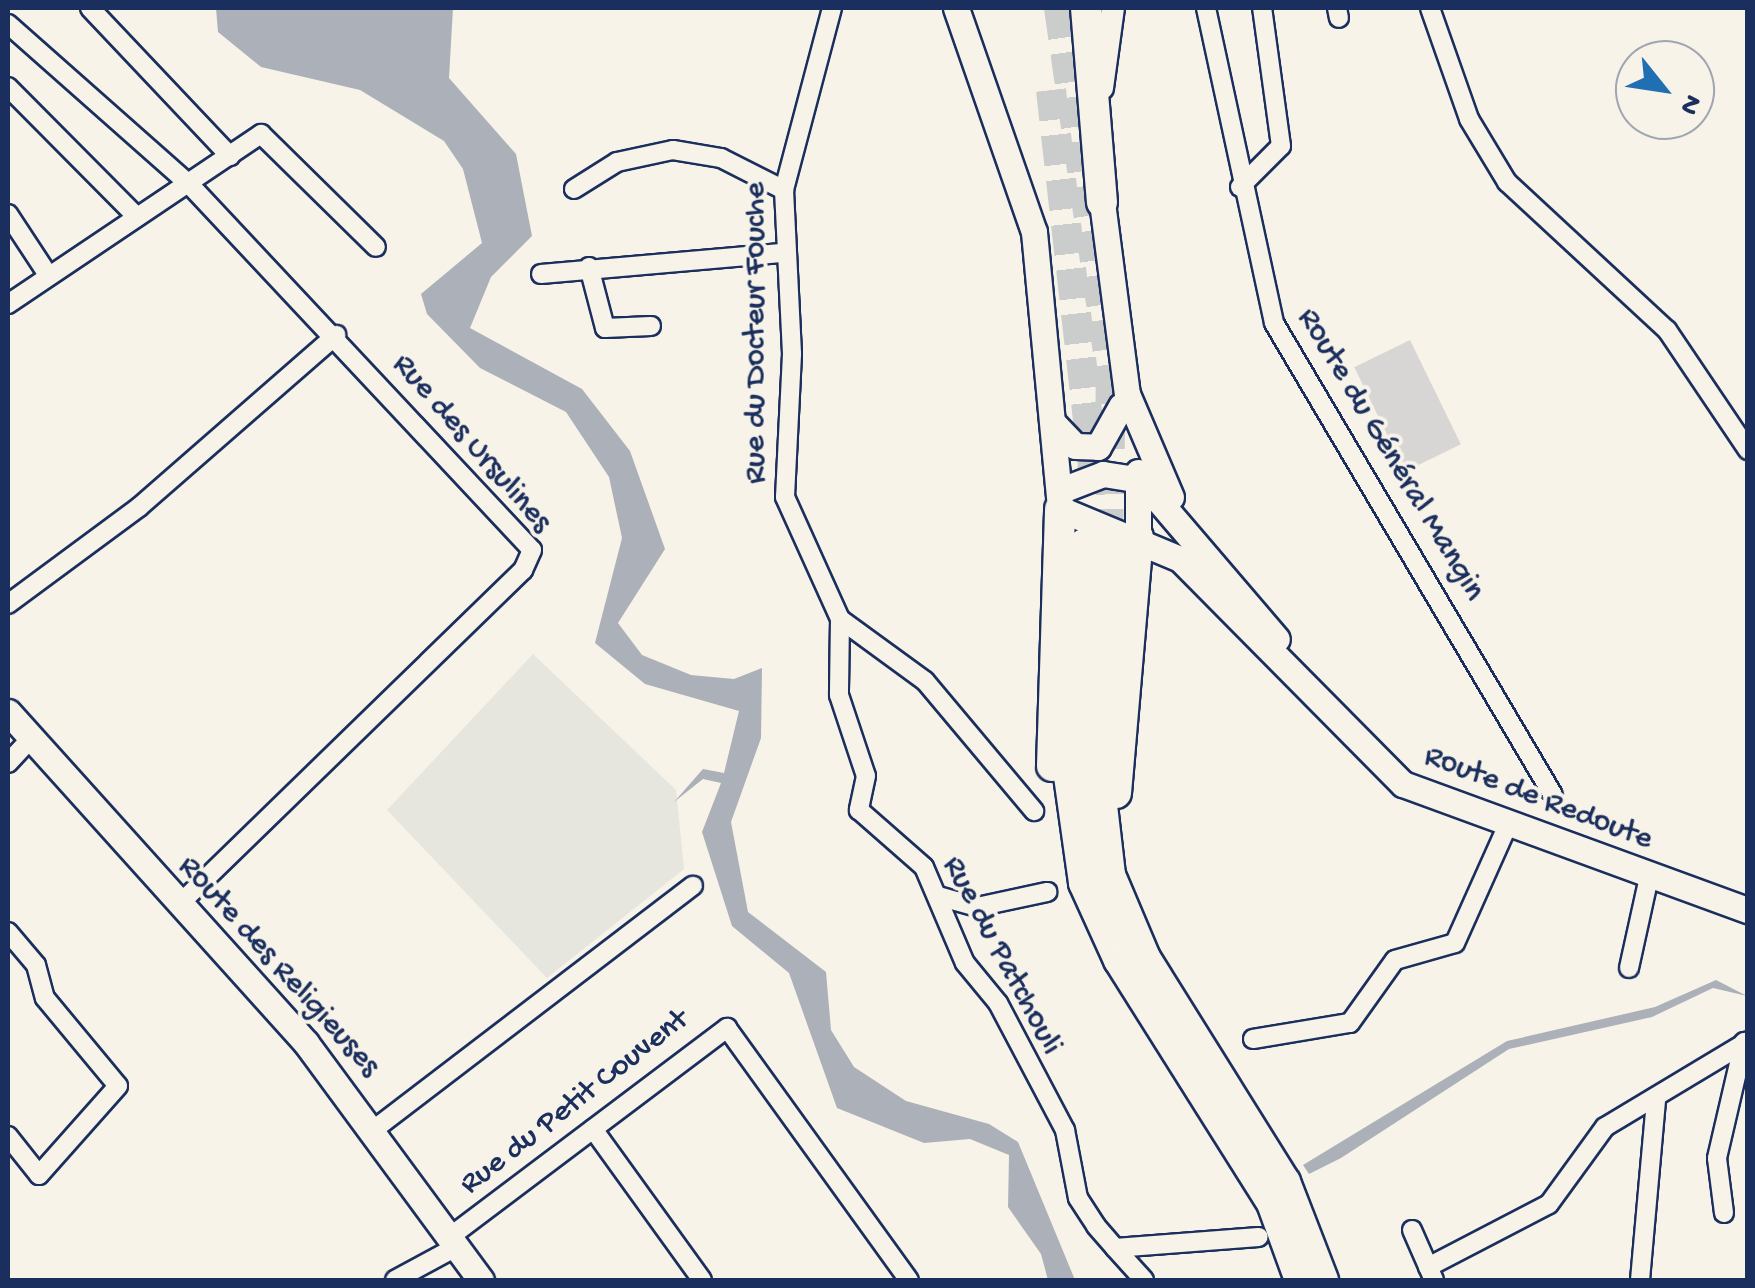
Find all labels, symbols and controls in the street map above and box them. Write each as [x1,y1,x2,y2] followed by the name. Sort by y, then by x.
[1615,40,1715,140] north arrow
[1671,88,1709,120] text: N
[738,182,776,484] street label: Rue du Docteur Fouche
[1287,302,1493,608] street label: Route du Général Mangin
[383,347,559,541] street label: Rue des Ursulines
[1418,738,1658,860] street label: Route de Redoute
[169,849,387,1085] street label: Route des Religieuses
[933,850,1069,1062] street label: Rue du Patchouli
[453,1002,697,1204] street label: Rue du Petit Couvent

